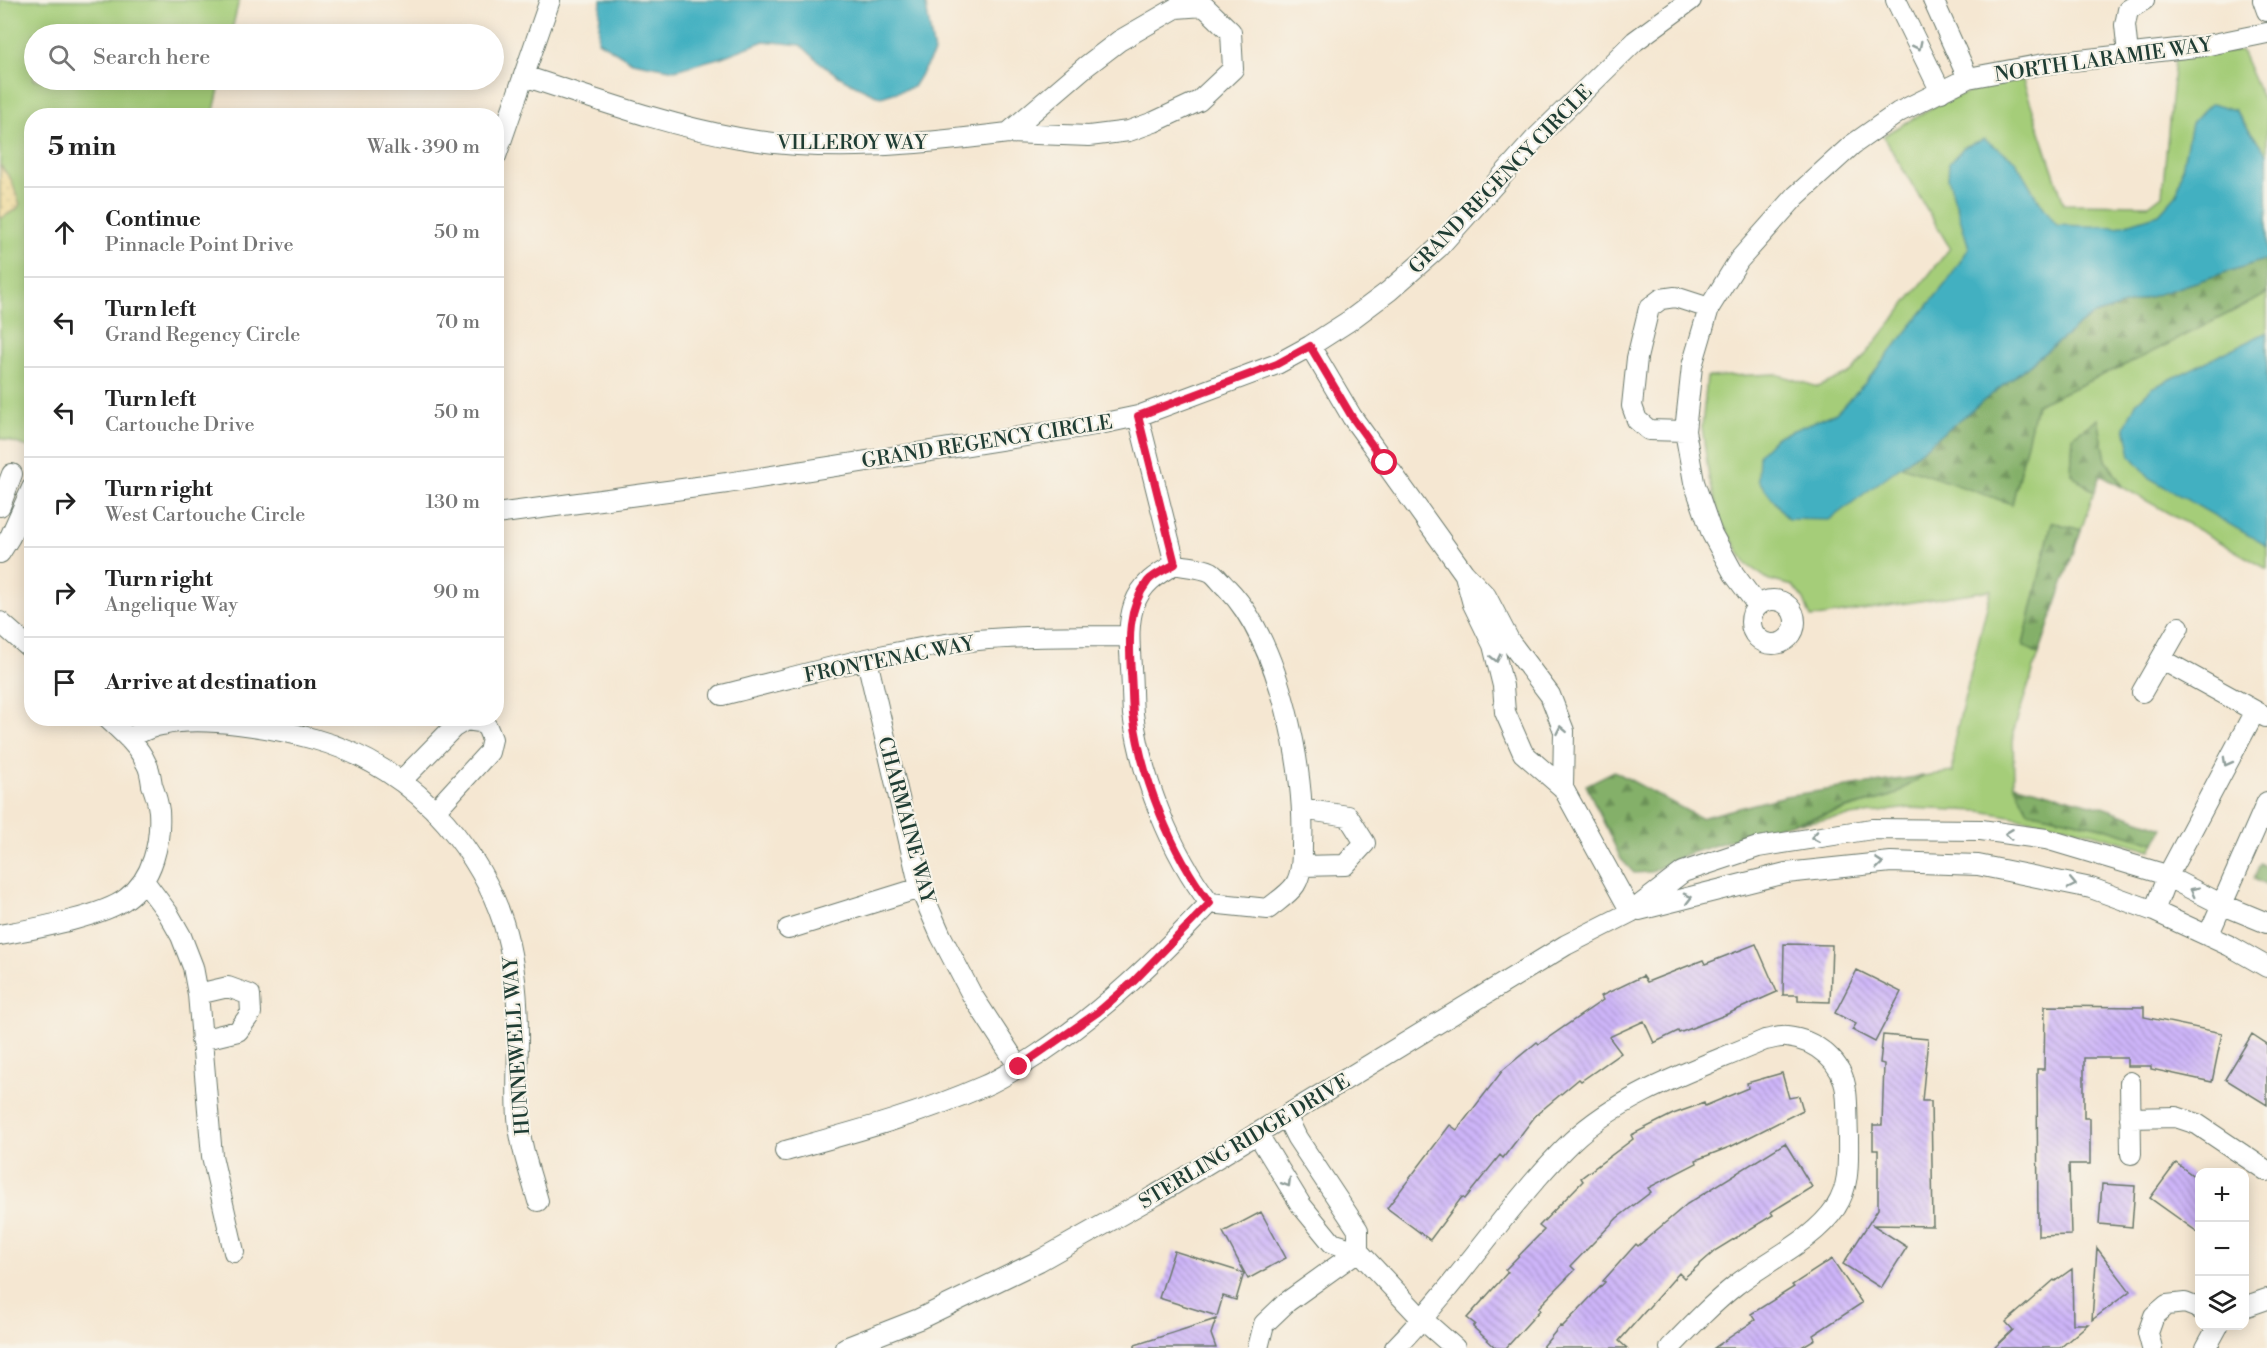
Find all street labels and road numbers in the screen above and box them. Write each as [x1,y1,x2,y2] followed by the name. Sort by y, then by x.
[1993,33,2214,88] street label: NORTH LARAMIE WAY
[1404,80,1598,280] street label: GRAND REGENCY CIRCLE
[776,131,928,156] street label: VILLEROY WAY
[860,410,1114,475] street label: GRAND REGENCY CIRCLE
[802,632,977,689] street label: FRONTENAC WAY
[871,734,940,908] street label: CHARMAINE WAY
[499,955,536,1136] street label: HUNNEWELL WAY
[1135,1069,1355,1215] street label: STERLING RIDGE DRIVE

